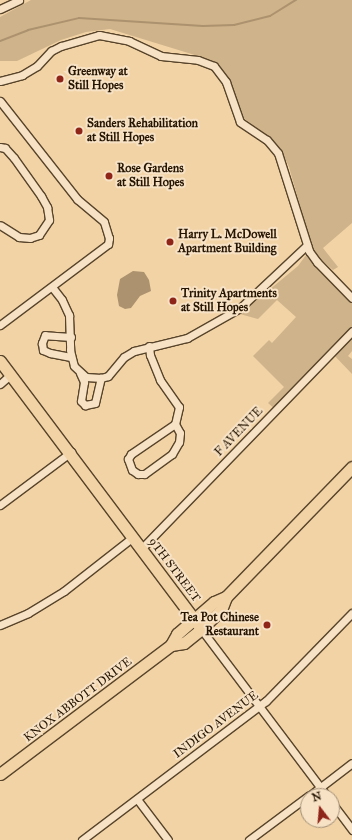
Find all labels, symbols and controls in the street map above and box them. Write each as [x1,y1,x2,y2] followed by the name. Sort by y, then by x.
[68,65,128,93] place label: Greenway at Still Hopes
[55,74,65,84] marker: Greenway at Still Hopes
[87,117,198,145] place label: Sanders Rehabilitation at Still Hopes
[74,126,84,136] marker: Sanders Rehabilitation at Still Hopes
[117,162,184,190] place label: Rose Gardens at Still Hopes
[104,171,114,181] marker: Rose Gardens at Still Hopes
[178,228,277,256] place label: Harry L. McDowell Apartment Building
[165,237,175,247] marker: Harry L. McDowell Apartment Building
[181,287,277,315] place label: Trinity Apartments at Still Hopes
[168,296,178,306] marker: Trinity Apartments at Still Hopes
[212,404,266,460] street label: F AVENUE
[145,535,203,605] street label: 9TH STREET
[181,611,259,639] place label: Tea Pot Chinese Restaurant
[262,620,272,630] marker: Tea Pot Chinese Restaurant
[21,655,135,745] street label: KNOX ABBOTT DRIVE
[171,688,261,762] street label: INDIGO AVENUE
[300,788,340,828] north arrow
[311,789,323,804] text: N

